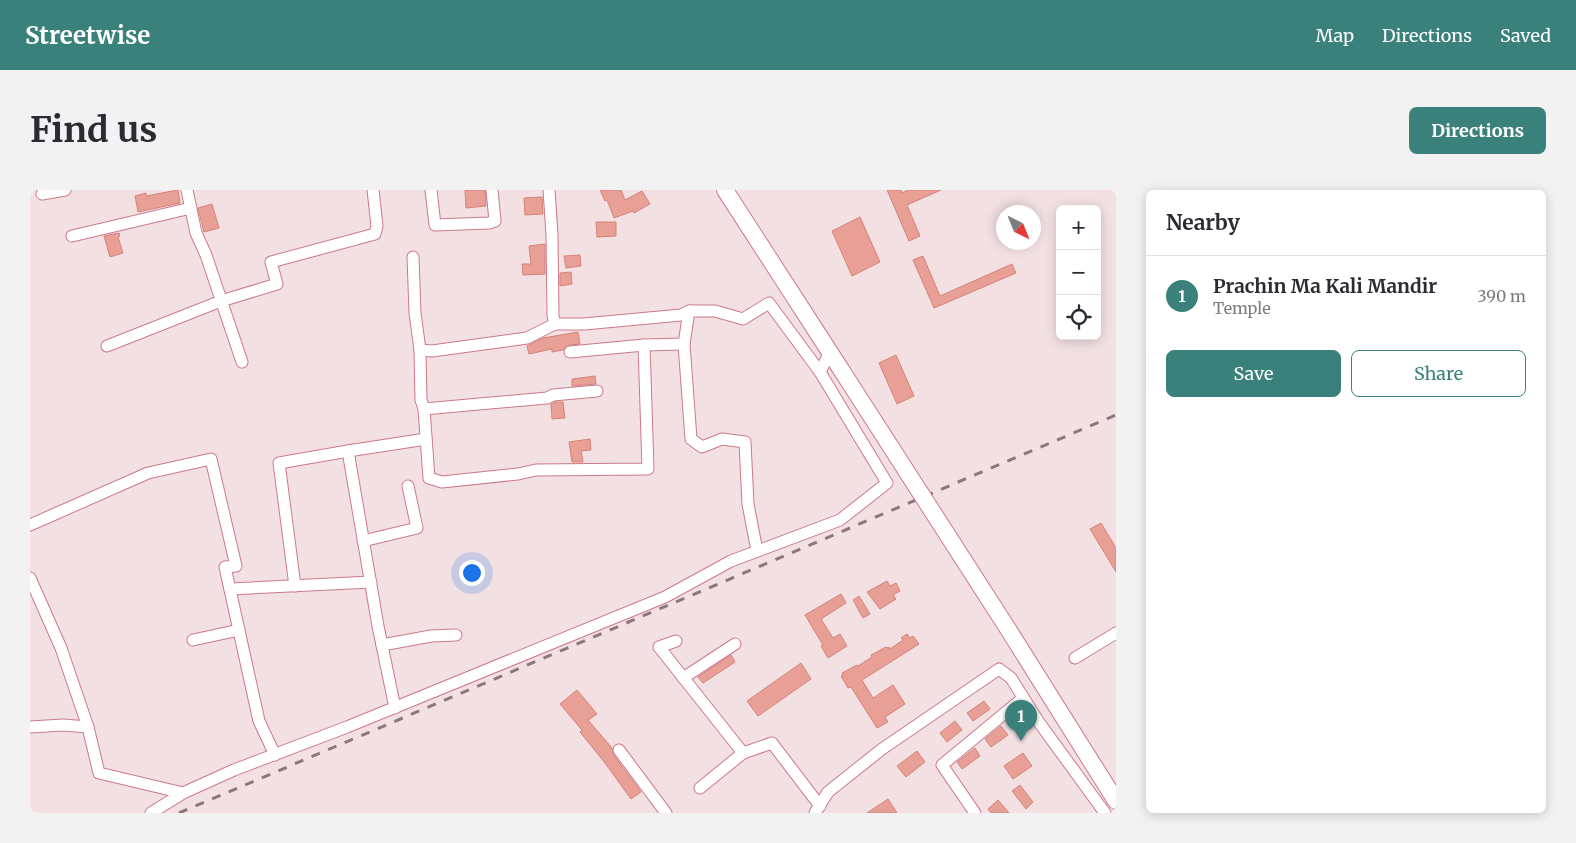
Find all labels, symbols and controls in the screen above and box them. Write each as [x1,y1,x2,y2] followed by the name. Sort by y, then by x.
[25,20,150,51] text: Streetwise
[1316,24,1354,47] text: Map
[1382,24,1472,47] text: Directions
[1500,24,1551,47] text: Saved
[1409,107,1546,154] button: Directions
[30,108,157,152] text: Find us
[996,205,1041,250] north arrow
[1056,205,1101,340] map controls
[1056,205,1101,250] button: +
[1166,209,1240,236] text: Nearby
[1056,250,1101,295] button: −
[1213,274,1437,298] text: Prachin Ma Kali Mandir
[1178,286,1186,306] text: 1
[1478,286,1526,306] text: 390 m
[1056,295,1101,340] button: locate
[1213,298,1271,318] text: Temple
[1166,350,1341,397] button: Save
[1351,350,1526,397] button: Share
[459,560,485,586] your location
[1005,700,1037,741] pin: 1

